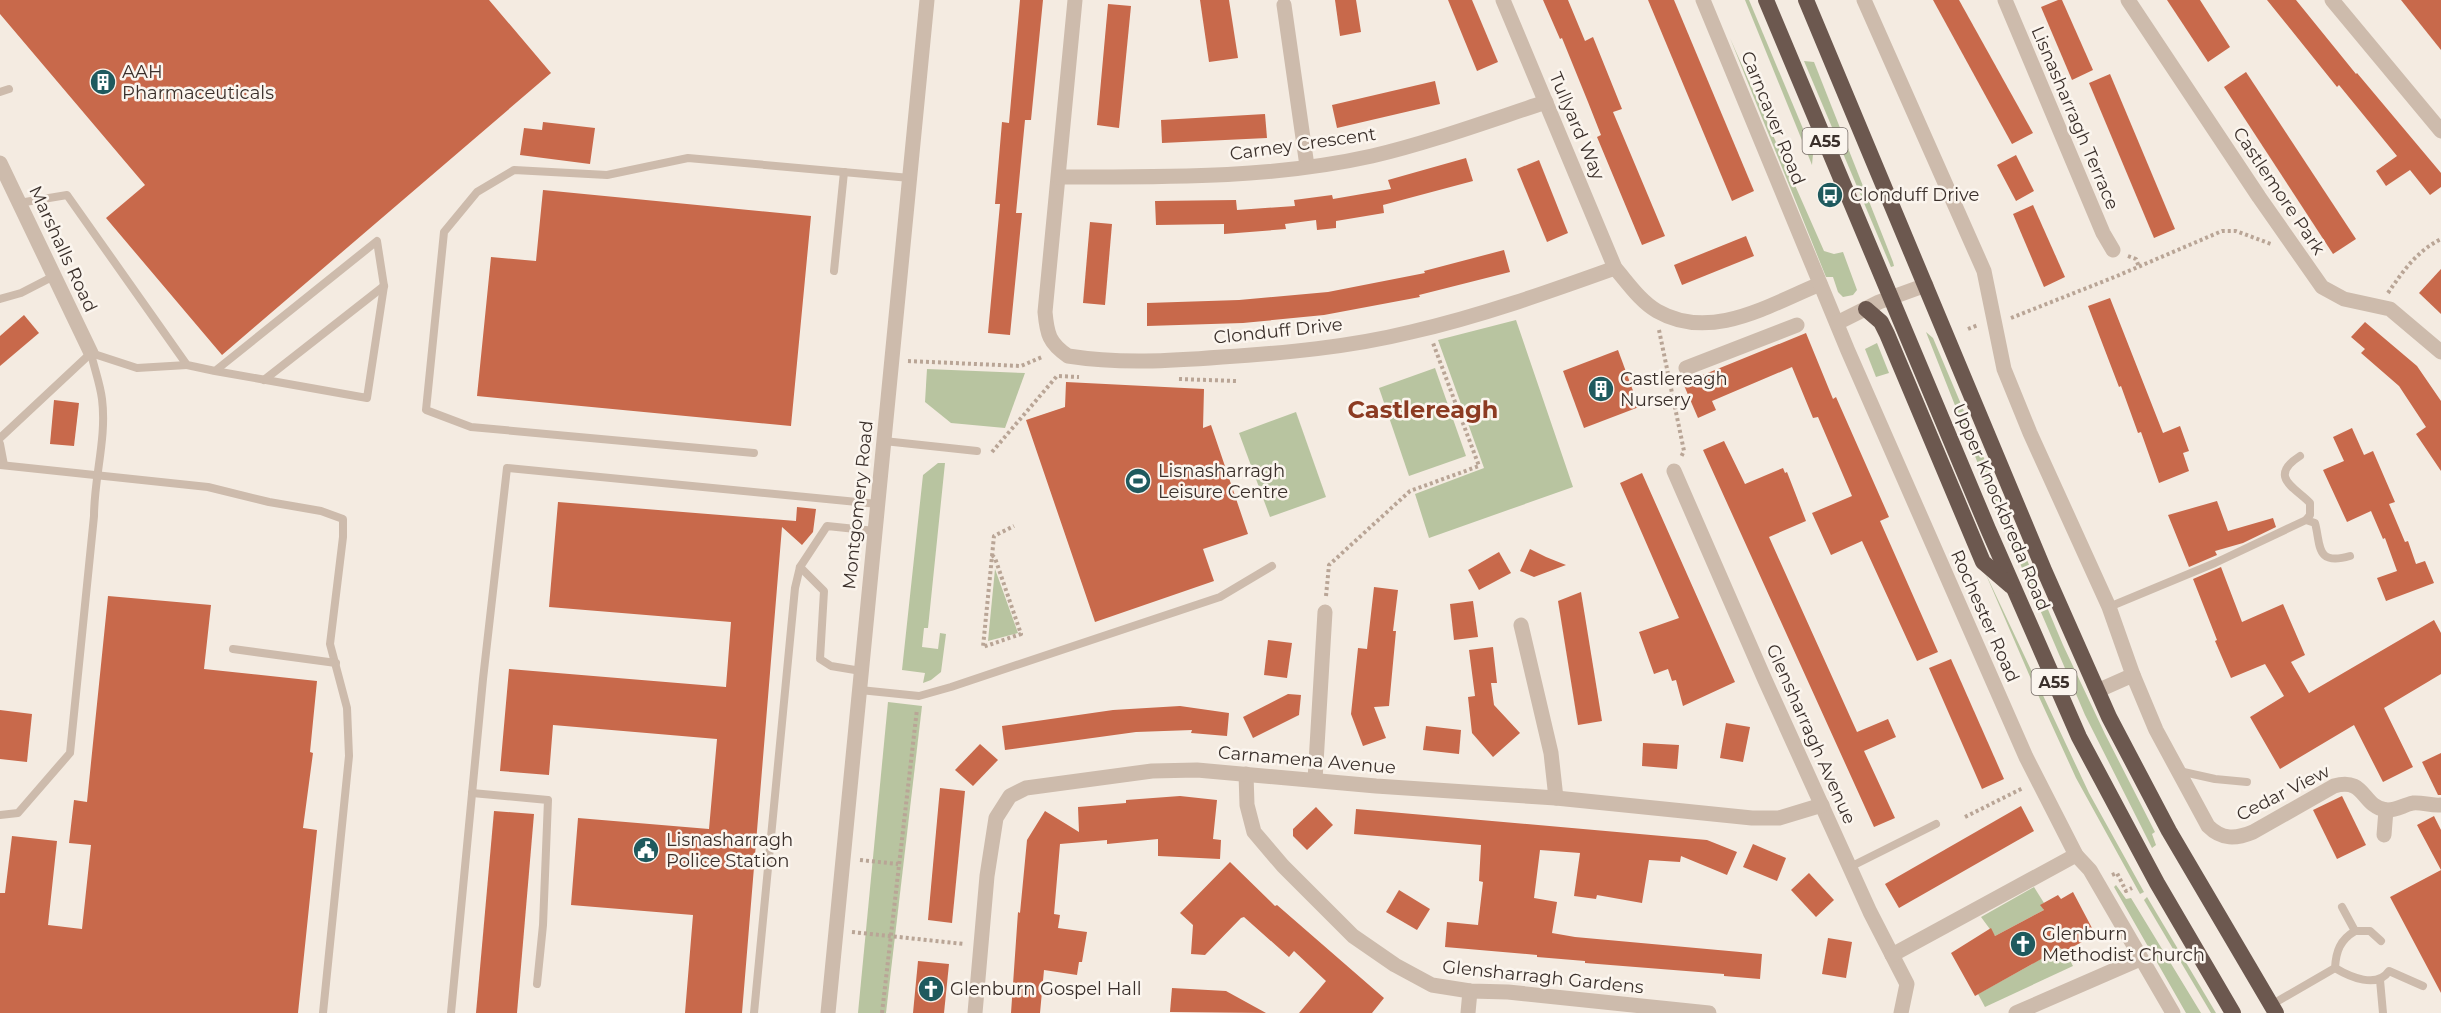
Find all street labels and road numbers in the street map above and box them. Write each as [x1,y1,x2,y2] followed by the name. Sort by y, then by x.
[2026,23,2124,213] street label: Lisnasharragh Terrace
[1736,48,1810,188] street label: Carncaver Road
[1544,69,1610,183] street label: Tullyard Way
[1228,123,1378,165] street label: Carney Crescent
[2228,123,2330,259] street label: Castlemore Park
[1802,128,1848,154] road number: A55
[24,182,102,316] street label: Marshalls Road
[1212,313,1344,349] street label: Clonduff Drive
[1947,400,2055,614] street label: Upper Knockbreda Road
[838,419,878,591] street label: Montgomery Road
[1946,546,2024,686] street label: Rochester Road
[1761,641,1861,828] street label: Glensharragh Avenue
[2032,669,2076,695] road number: A55
[1217,741,1397,779] street label: Carnamena Avenue
[2233,760,2333,826] street label: Cedar View
[1441,955,1645,999] street label: Glensharragh Gardens

